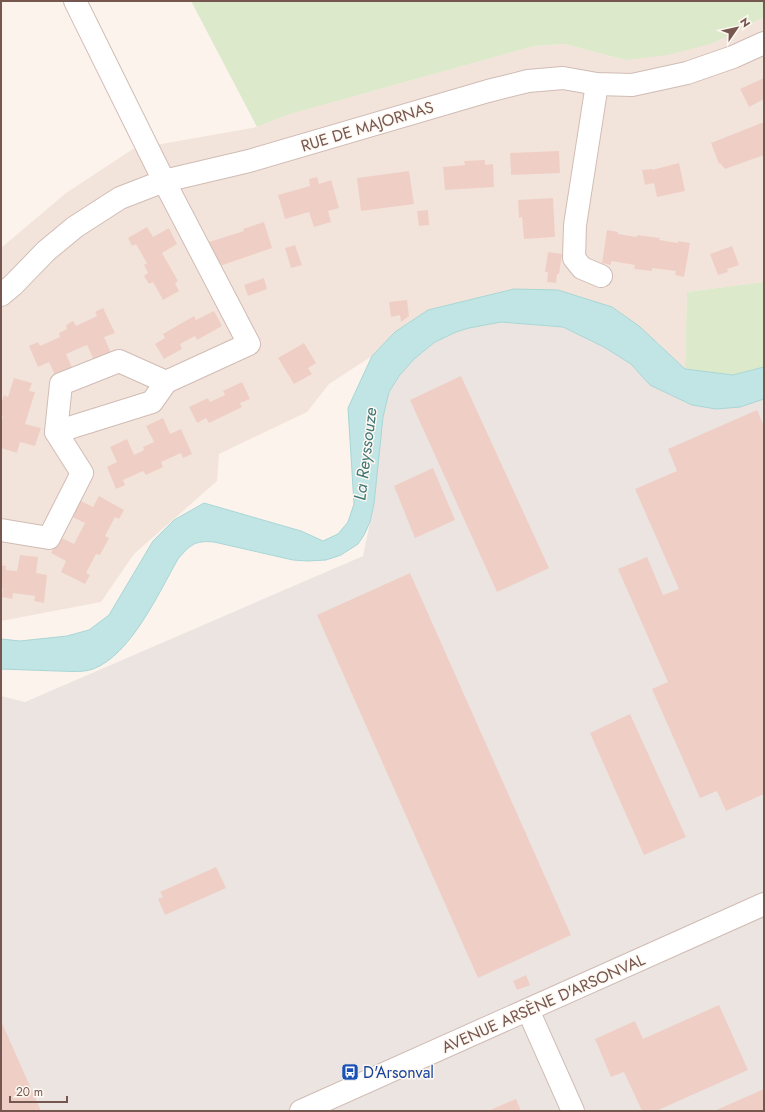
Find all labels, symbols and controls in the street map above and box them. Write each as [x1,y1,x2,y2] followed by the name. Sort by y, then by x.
[717,8,757,48] north arrow
[736,14,754,31] text: N
[298,95,437,158] street label: RUE DE MAJORNAS
[347,406,383,502] water label: La Reyssouze
[438,948,649,1059] street label: AVENUE ARSÈNE D'ARSONVAL
[363,1061,434,1084] place label: D'Arsonval
[340,1062,360,1082] bus stop icon: D'Arsonval
[10,1078,67,1104] scale bar
[16,1083,43,1101] text: 20 m

